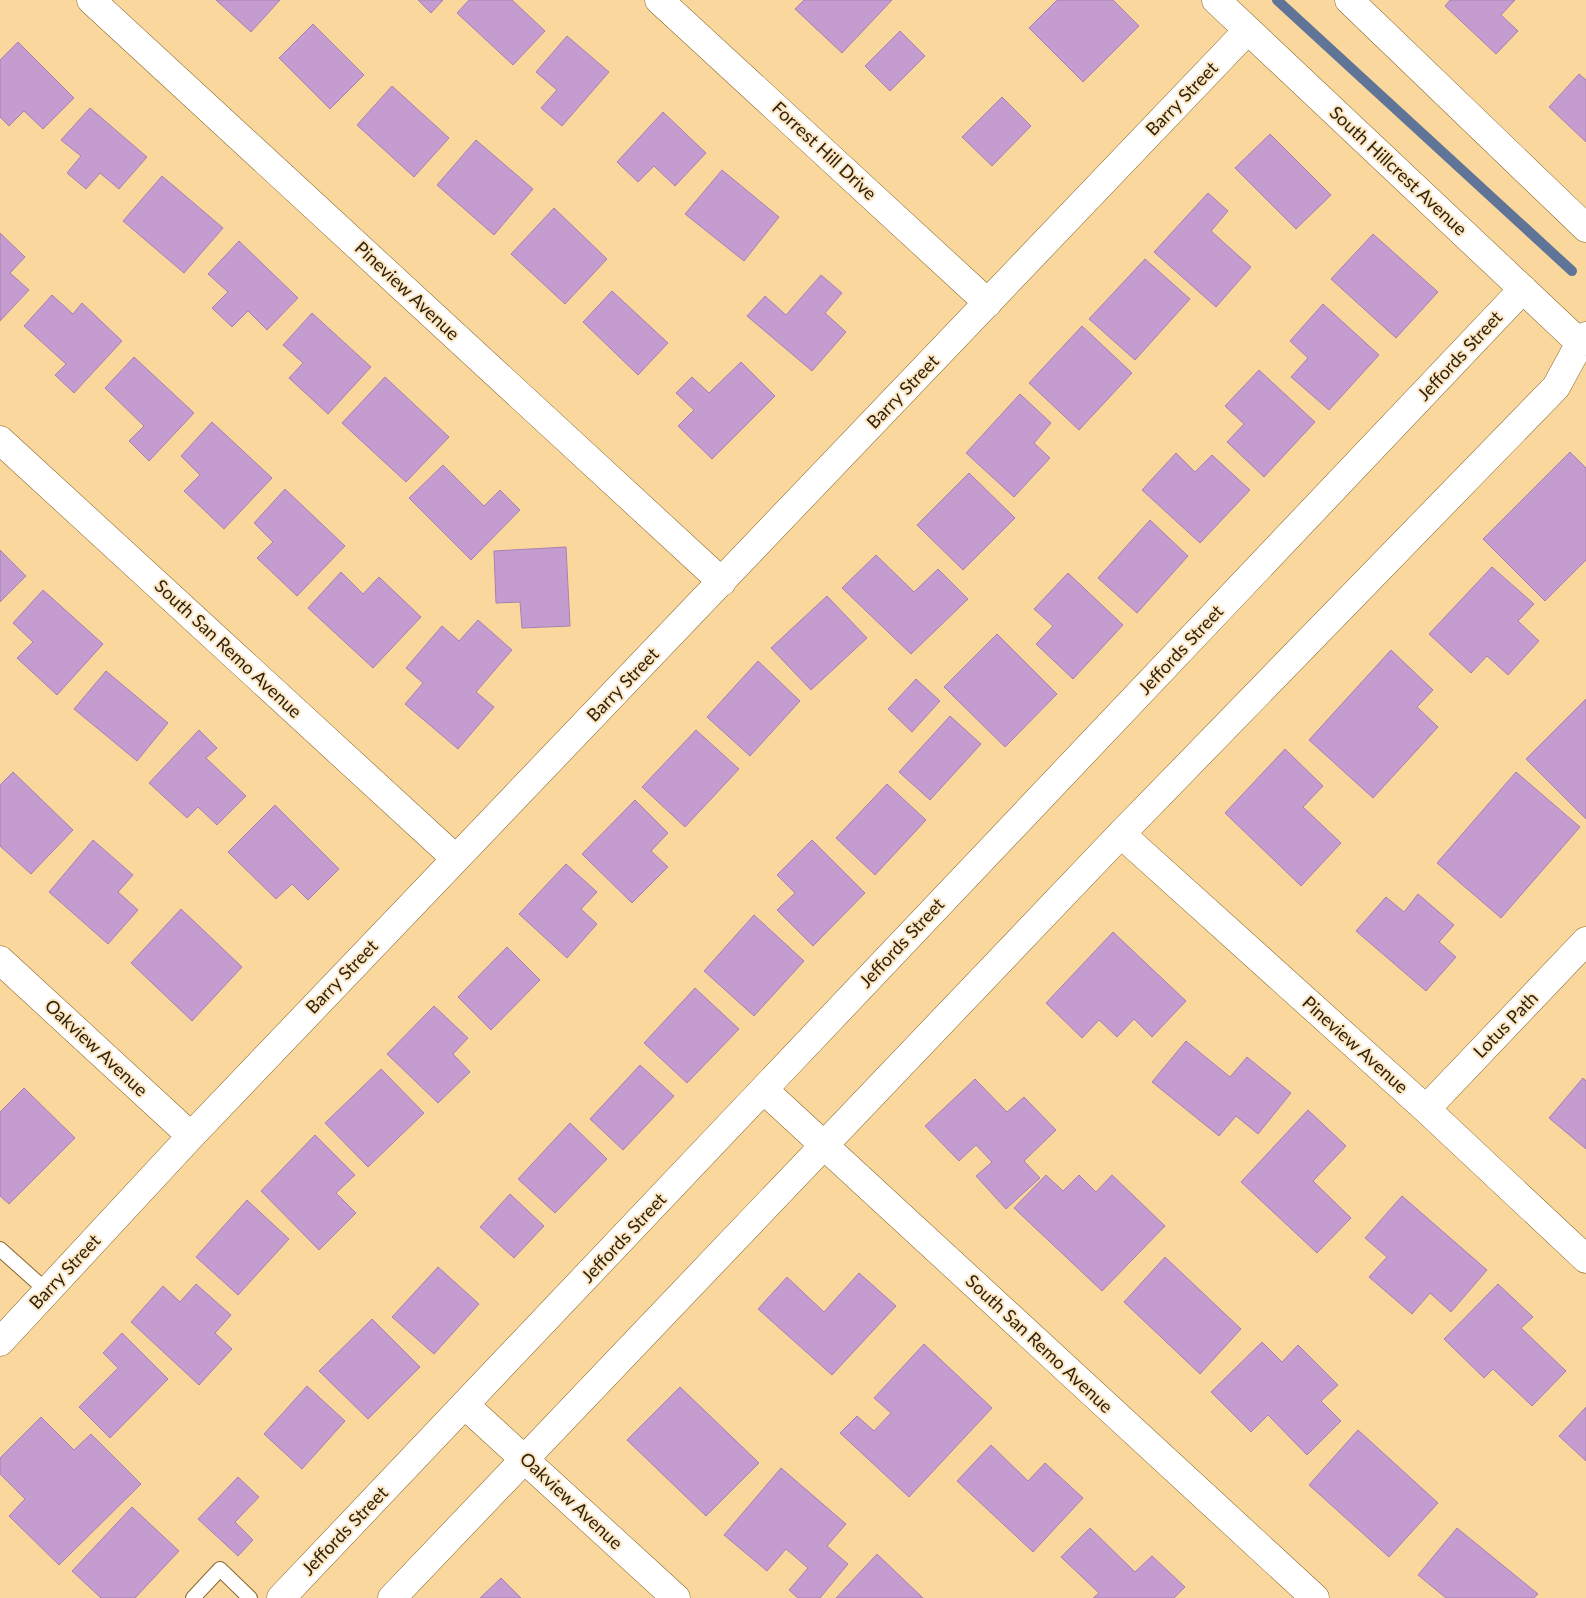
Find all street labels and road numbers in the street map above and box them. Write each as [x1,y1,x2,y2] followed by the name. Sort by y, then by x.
[1141,56,1222,140] street label: Barry Street
[768,96,881,204] street label: Forrest Hill Drive
[1326,101,1472,240] street label: South Hillcrest Avenue
[351,236,464,344] street label: Pineview Avenue
[1412,305,1507,405] street label: Jeffords Street
[862,349,943,433] street label: Barry Street
[151,574,307,722] street label: South San Remo Avenue
[1133,599,1228,699] street label: Jeffords Street
[582,642,663,726] street label: Barry Street
[854,892,949,992] street label: Jeffords Street
[301,934,382,1018] street label: Barry Street
[1468,987,1542,1062] street label: Lotus Path
[1298,991,1413,1098] street label: Pineview Avenue
[41,994,153,1101] street label: Oakview Avenue
[576,1187,671,1287] street label: Jeffords Street
[24,1229,105,1313] street label: Barry Street
[962,1269,1118,1417] street label: South San Remo Avenue
[516,1447,628,1554] street label: Oakview Avenue
[297,1481,392,1579] street label: Jeffords Street

